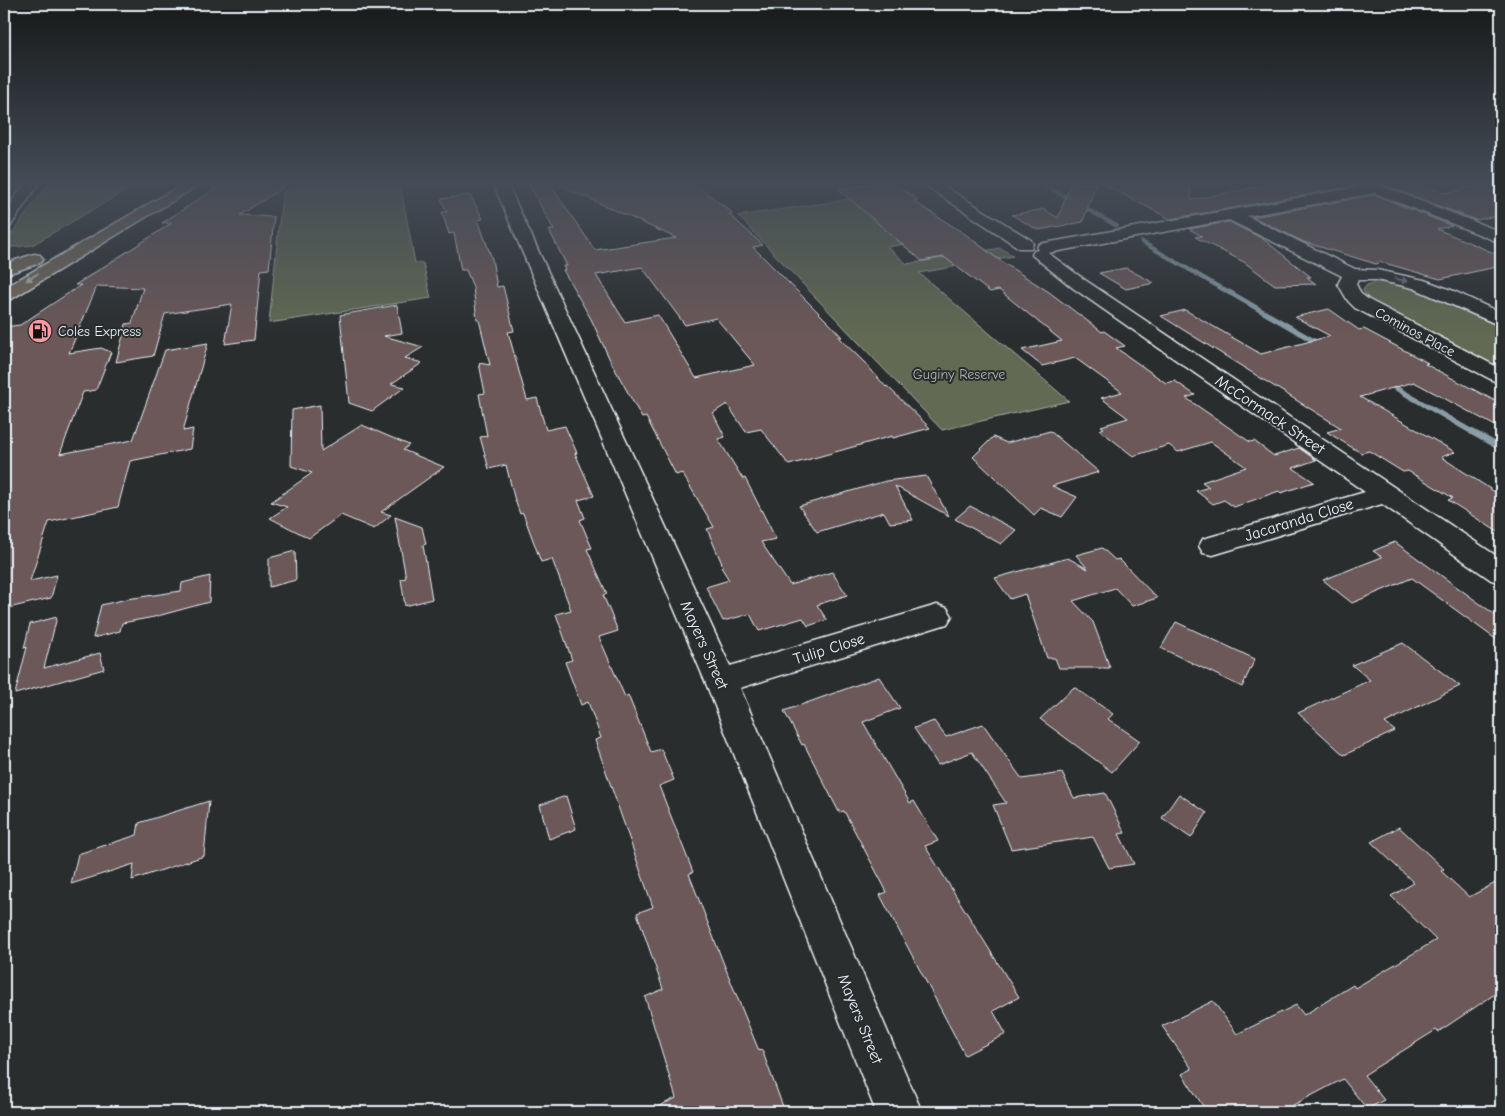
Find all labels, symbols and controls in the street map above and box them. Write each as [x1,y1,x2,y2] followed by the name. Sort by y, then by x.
[25,273,38,282] one-way arrow
[1393,276,1408,284] one-way arrow
[1372,304,1458,360] street label: Cominos Place
[27,318,53,344] fuel station icon: Coles Express
[58,323,141,340] place label: Coles Express
[913,366,1005,383] park label: Guginy Reserve
[1212,372,1328,459] street label: McCormack Street
[1242,495,1356,545] street label: Jacaranda Close
[676,598,732,692] street label: Mayers Street
[791,630,867,668] street label: Tulip Close
[834,972,886,1067] street label: Mayers Street

